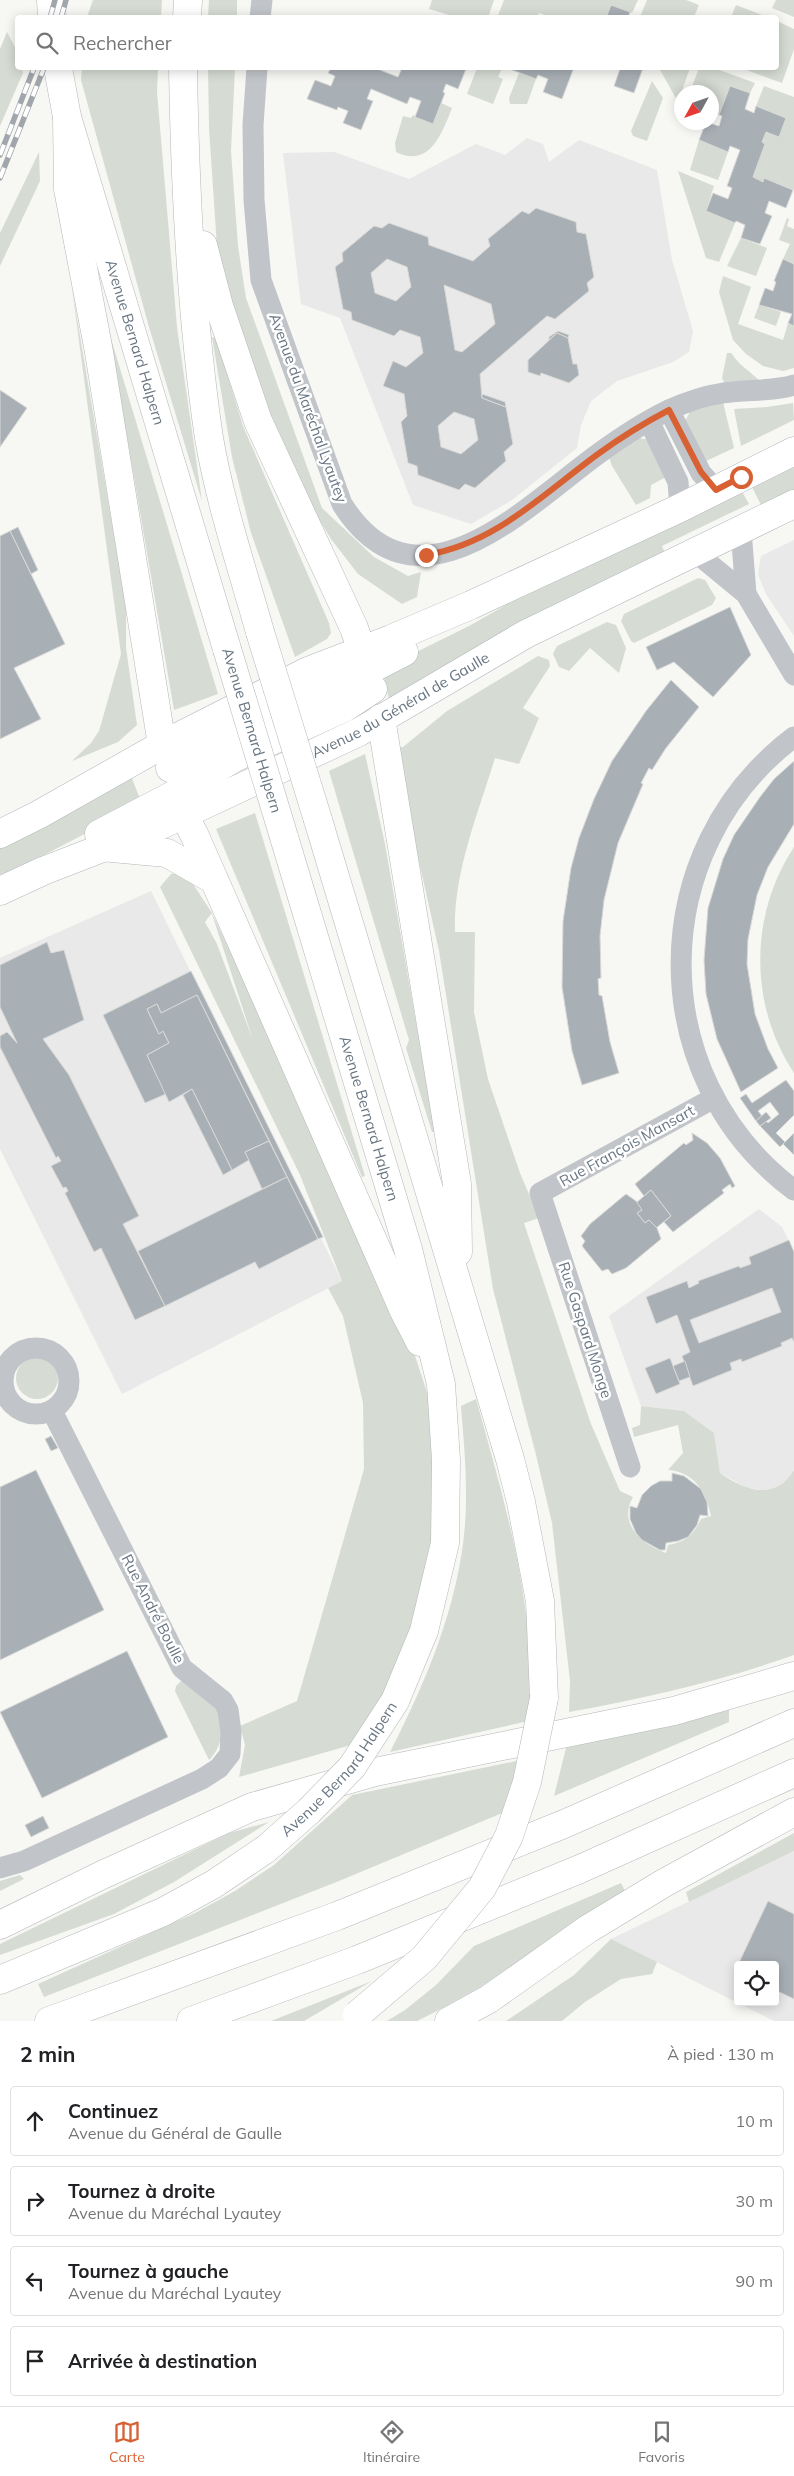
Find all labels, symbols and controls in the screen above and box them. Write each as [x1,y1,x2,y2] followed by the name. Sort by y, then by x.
[15,15,779,70] search box
[33,29,61,57] icon: search
[73,31,172,55] text: Rechercher
[674,85,719,130] north arrow
[101,257,169,427] street label: Avenue Bernard Halpern
[265,311,352,505] street label: Avenue du Maréchal Lyautey
[730,466,753,489] route start
[415,544,438,567] route end
[218,645,286,815] street label: Avenue Bernard Halpern
[308,648,493,762] street label: Avenue du Général de Gaulle
[335,1033,403,1203] street label: Avenue Bernard Halpern
[556,1101,698,1191] street label: Rue François Mansart
[554,1259,616,1400] street label: Rue Gaspard Monge
[118,1551,189,1667] street label: Rue André Boulle
[277,1698,401,1840] street label: Avenue Bernard Halpern
[734,1961,779,2006] map controls
[734,1961,779,2006] button: locate
[20,2041,75,2067] text: 2 min
[667,2044,774,2064] text: À pied · 130 m
[68,2099,158,2123] text: Continuez
[21,2107,49,2135] icon: ahead
[736,2111,773,2131] text: 10 m
[68,2123,282,2143] text: Avenue du Général de Gaulle
[68,2179,215,2203] text: Tournez à droite
[21,2187,49,2215] icon: right
[736,2191,773,2211] text: 30 m
[68,2203,281,2223] text: Avenue du Maréchal Lyautey
[68,2259,229,2283] text: Tournez à gauche
[21,2267,49,2295] icon: left
[736,2271,773,2291] text: 90 m
[68,2283,281,2303] text: Avenue du Maréchal Lyautey
[21,2347,49,2375] icon: arrive
[68,2349,257,2373] text: Arrivée à destination
[109,2418,145,2466] tab: Carte
[363,2418,420,2466] tab: Itinéraire
[638,2418,685,2466] tab: Favoris

